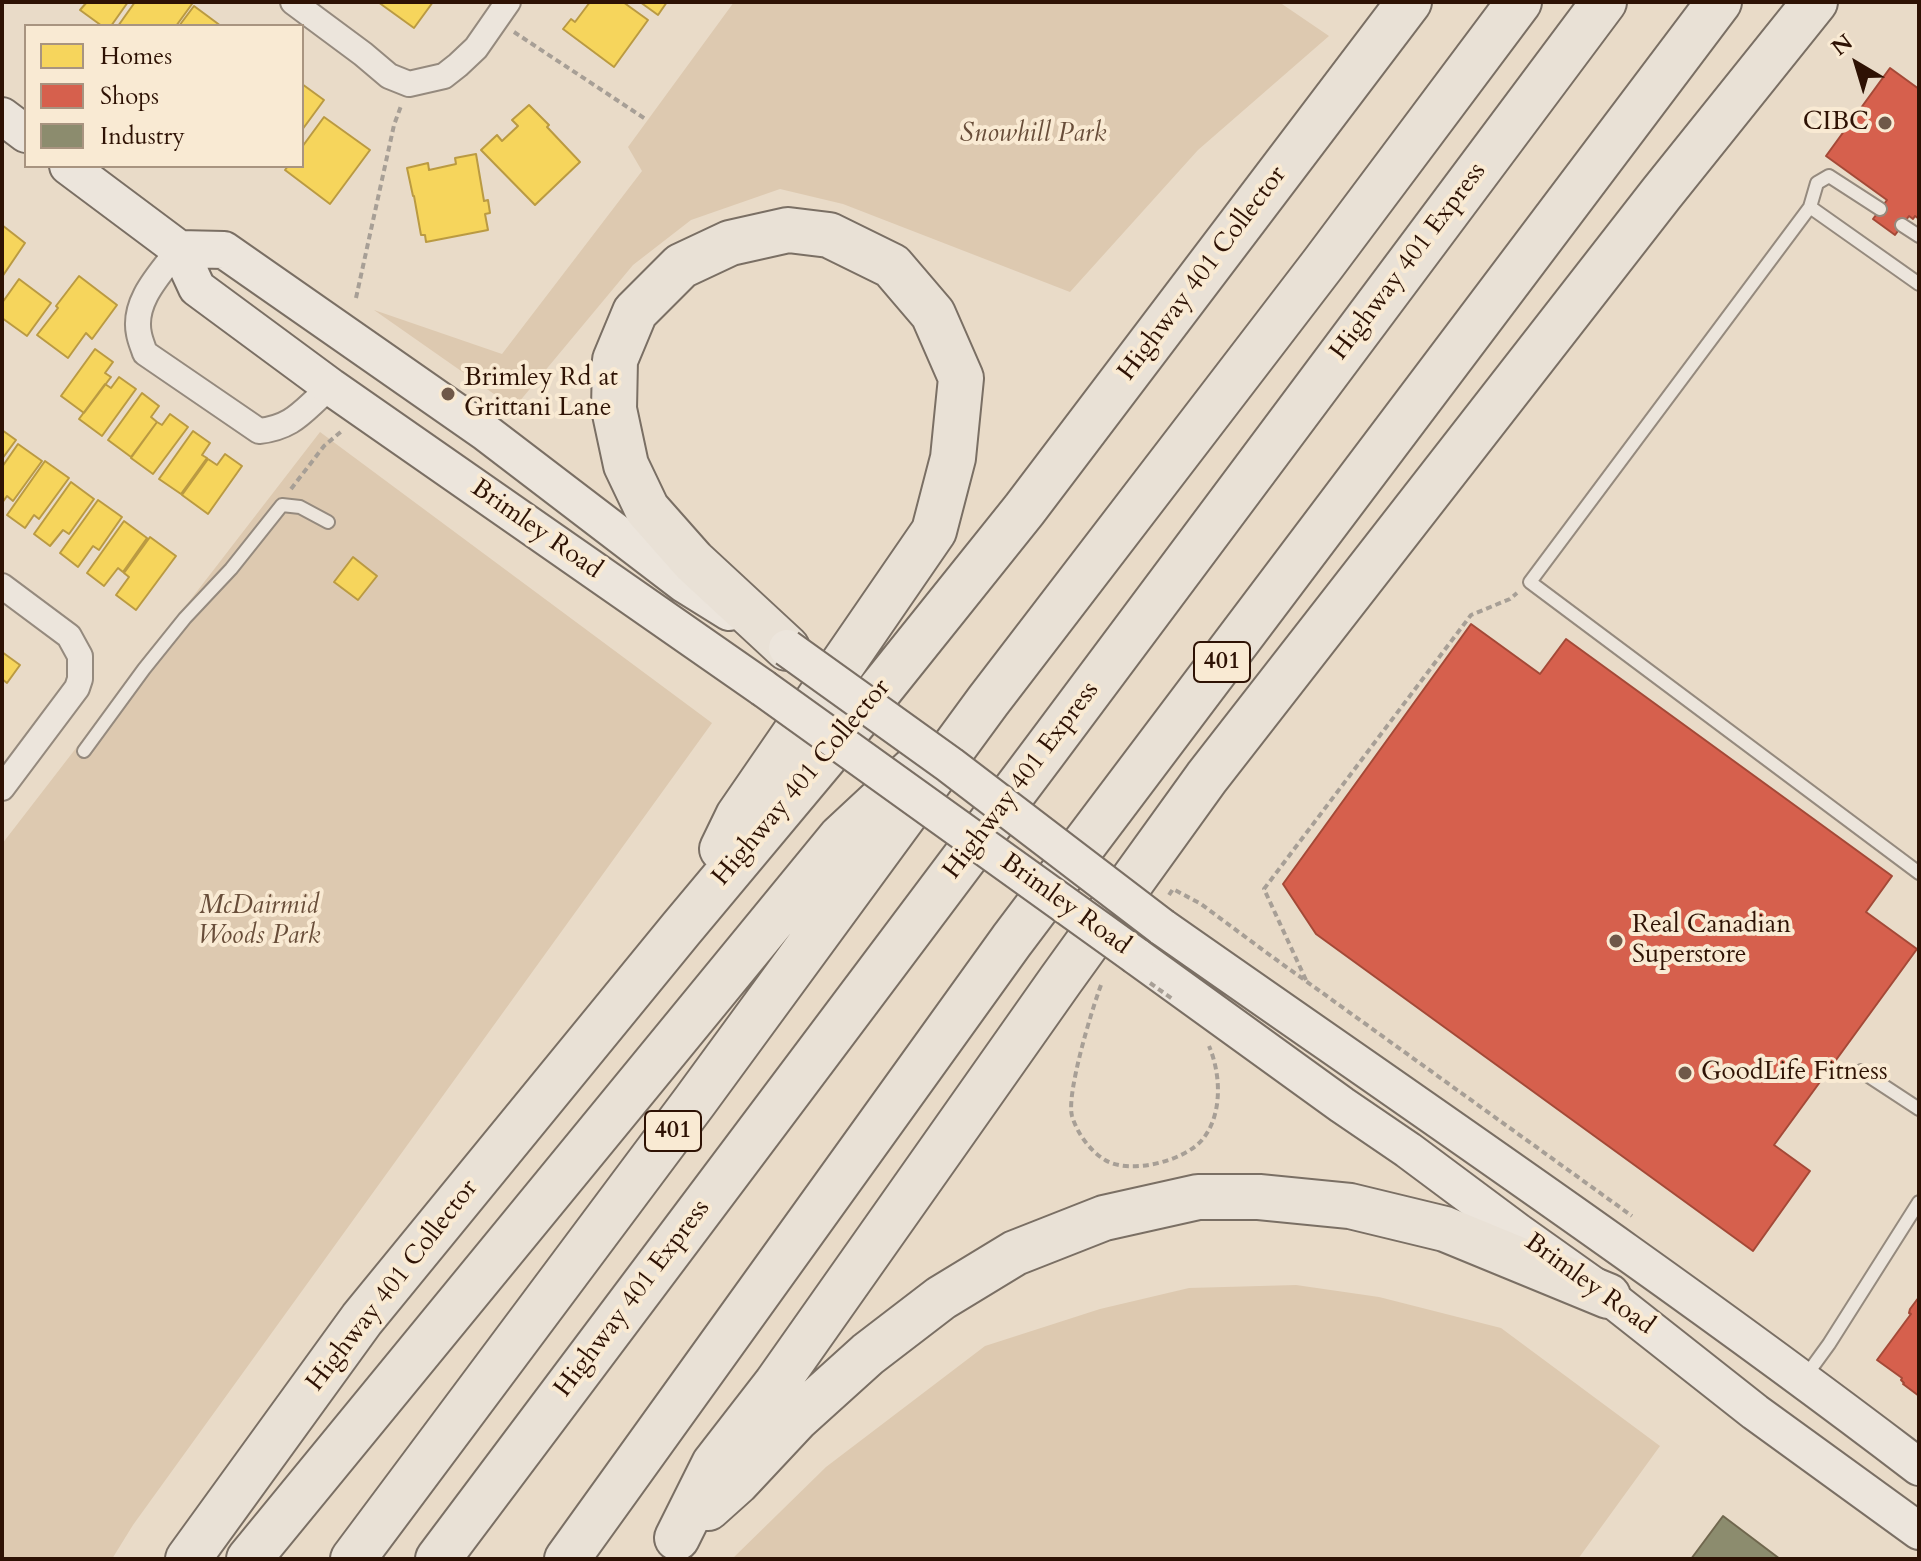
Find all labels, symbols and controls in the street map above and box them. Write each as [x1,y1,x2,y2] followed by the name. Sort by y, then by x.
[24,24,304,168] legend
[1817,24,1897,104] north arrow
[1825,27,1859,63] text: N
[100,40,172,73] text: Homes
[100,80,159,113] text: Shops
[1803,107,1869,139] place label: CIBC
[1876,114,1894,132] marker: CIBC
[960,119,1106,151] park label: Snowhill Park
[100,120,185,153] text: Industry
[1325,157,1493,367] street label: Highway 401 Express
[1112,161,1294,387] street label: Highway 401 Collector
[464,363,618,424] place label: Brimley Rd at Grittani Lane
[439,385,457,403] marker: Brimley Rd at Grittani Lane
[464,473,608,587] street label: Brimley Road
[1194,642,1250,682] road number: 401
[706,673,898,893] street label: Highway 401 Collector
[938,676,1106,886] street label: Highway 401 Express
[994,847,1136,963] street label: Brimley Road
[198,891,320,952] park label: McDairmid Woods Park
[1632,910,1791,972] place label: Real Canadian Superstore
[1607,932,1625,950] marker: Real Canadian Superstore
[1701,1057,1888,1089] place label: GoodLife Fitness
[1676,1064,1694,1082] marker: GoodLife Fitness
[645,1111,701,1151] road number: 401
[301,1174,485,1398] street label: Highway 401 Collector
[549,1194,717,1404] street label: Highway 401 Express
[1518,1227,1660,1343] street label: Brimley Road

